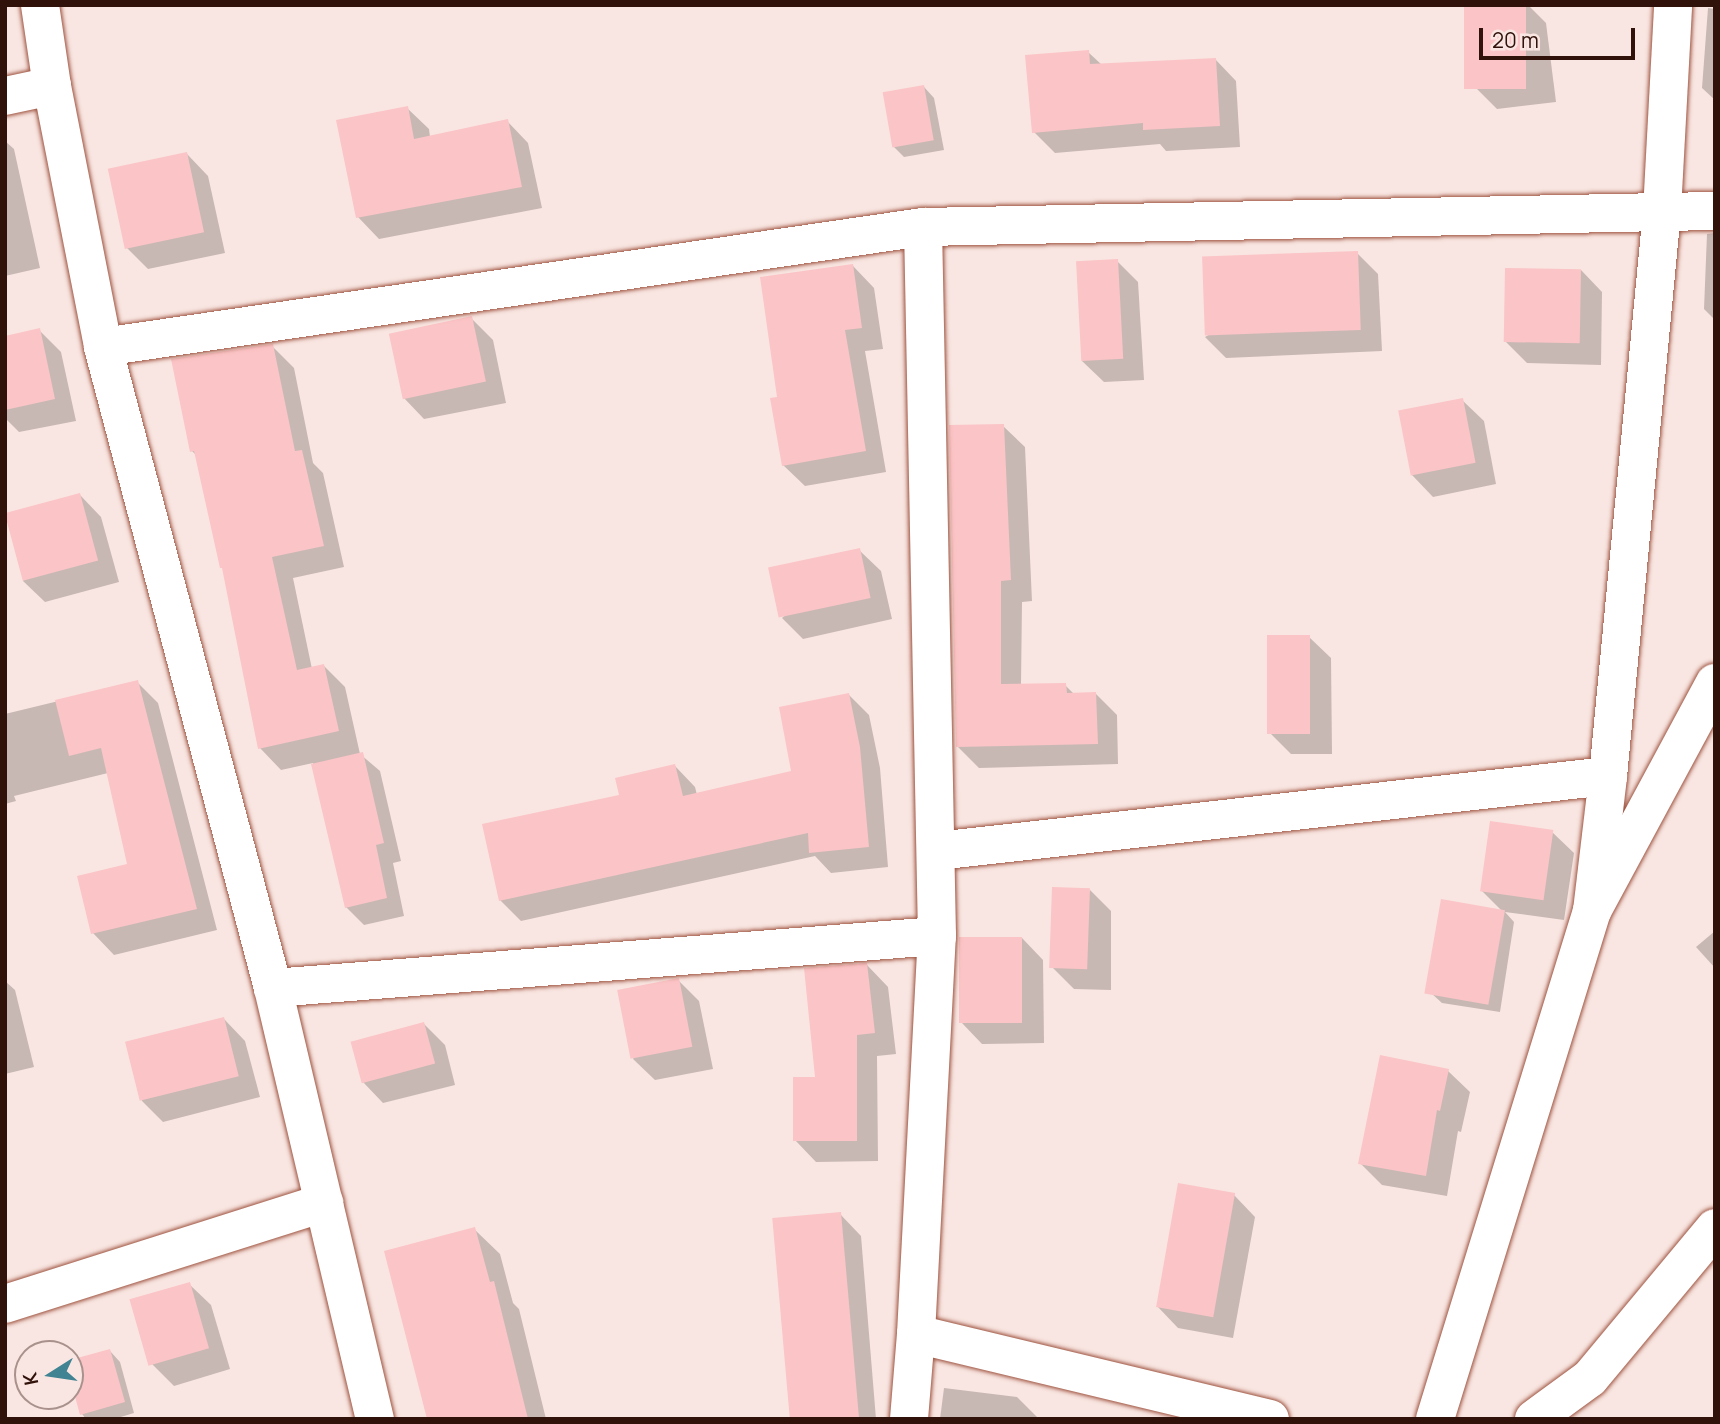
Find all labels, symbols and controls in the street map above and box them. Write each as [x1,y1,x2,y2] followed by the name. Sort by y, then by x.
[1482,14,1638,58] scale bar
[1492,26,1539,54] text: 20 m
[14,1340,84,1410] north arrow
[16,1370,44,1388] text: K

